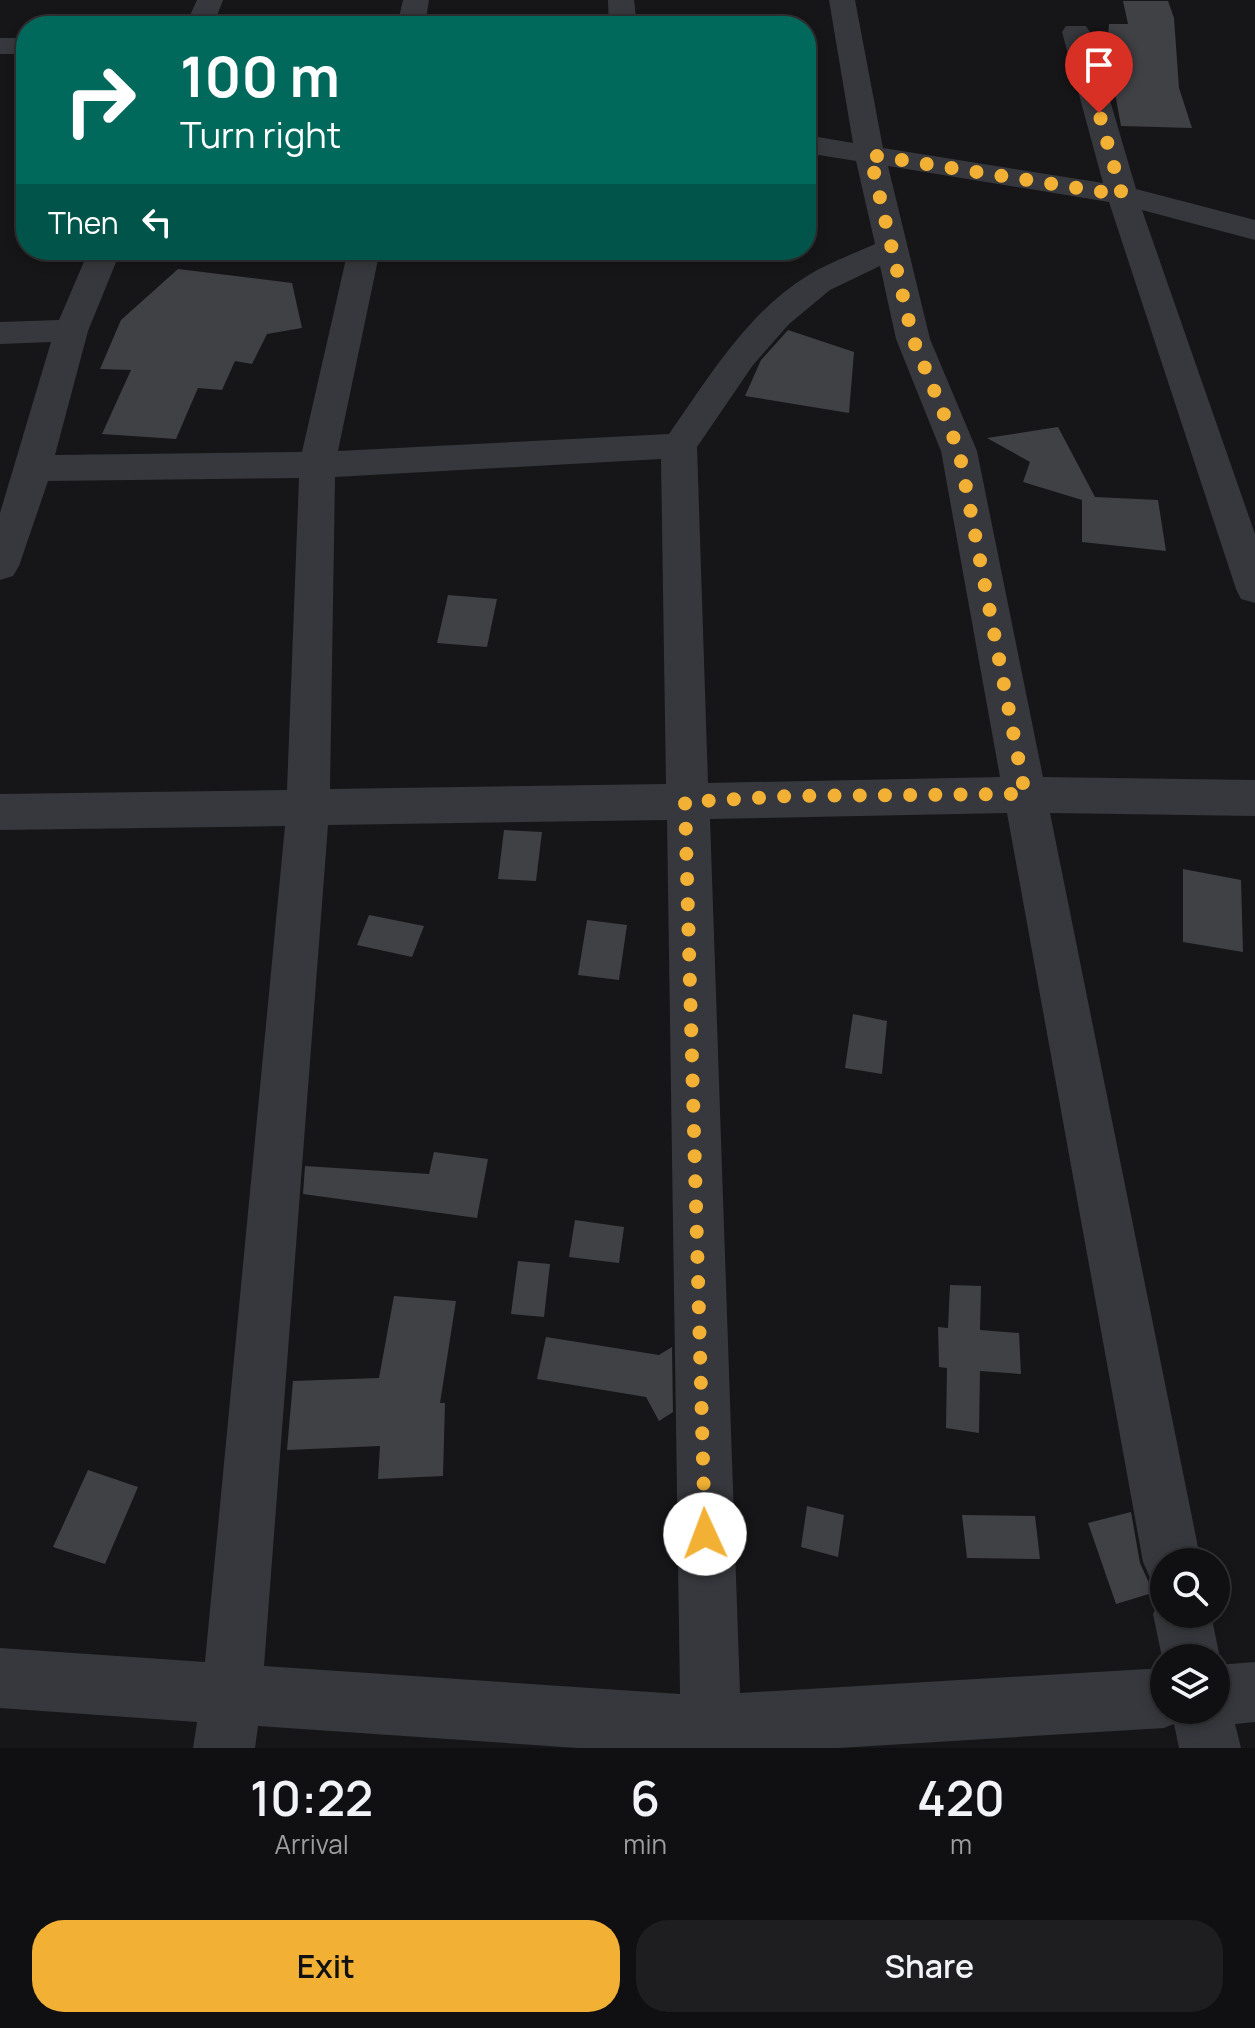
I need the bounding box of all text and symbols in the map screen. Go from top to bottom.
pin [1065,31,1133,113]
text: 100 m [180,37,340,114]
icon: arrive [1077,43,1121,87]
icon: right [48,48,152,152]
text: Turn right [180,110,341,159]
icon: left [135,200,179,244]
text: Then [48,202,119,243]
position arrow [663,1492,747,1576]
map controls [1150,1548,1230,1724]
button: search [1150,1548,1230,1628]
button: layers [1150,1644,1230,1724]
text: 10:22 [250,1765,373,1830]
text: 6 [630,1765,660,1830]
text: 420 [917,1765,1005,1830]
text: Arrival [275,1826,349,1862]
text: min [623,1826,667,1862]
text: m [950,1826,972,1862]
button: Exit [32,1920,620,2012]
button: Share [636,1920,1223,2012]

